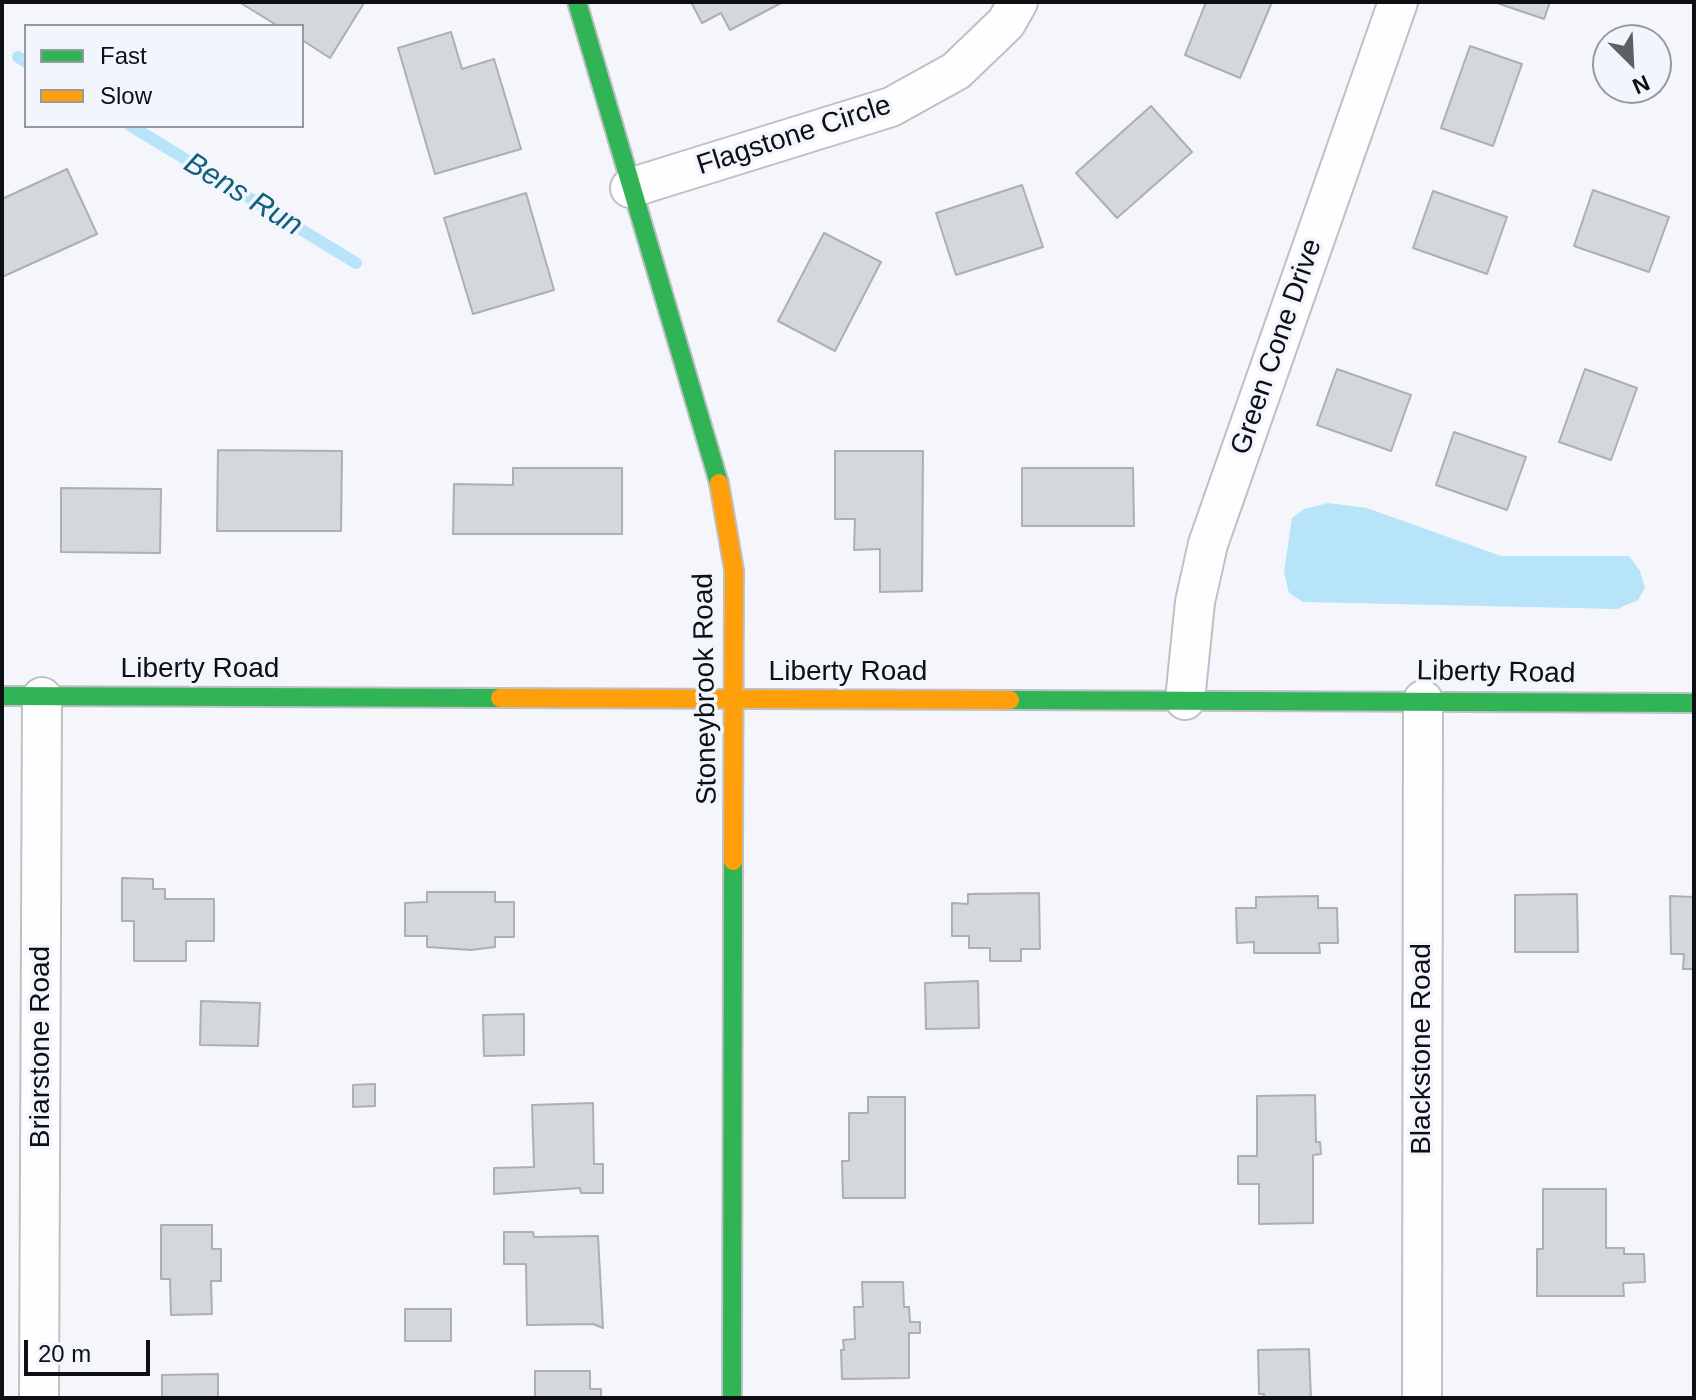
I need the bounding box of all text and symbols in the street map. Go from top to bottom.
legend [24,24,304,128]
north arrow [1592,24,1672,104]
text: Fast [100,42,147,69]
text: N [1629,70,1654,99]
text: Slow [100,82,152,109]
street label: Flagstone Circle [693,89,895,183]
water label: Bens Run [177,146,309,244]
street label: Green Cone Drive [1224,235,1330,459]
street label: Stoneybrook Road [687,573,725,805]
street label: Liberty Road [121,652,279,686]
street label: Liberty Road [769,655,927,689]
street label: Liberty Road [1416,655,1576,691]
street label: Blackstone Road [1405,943,1439,1155]
street label: Briarstone Road [24,946,58,1148]
scale bar [28,1324,154,1374]
text: 20 m [38,1340,91,1367]

